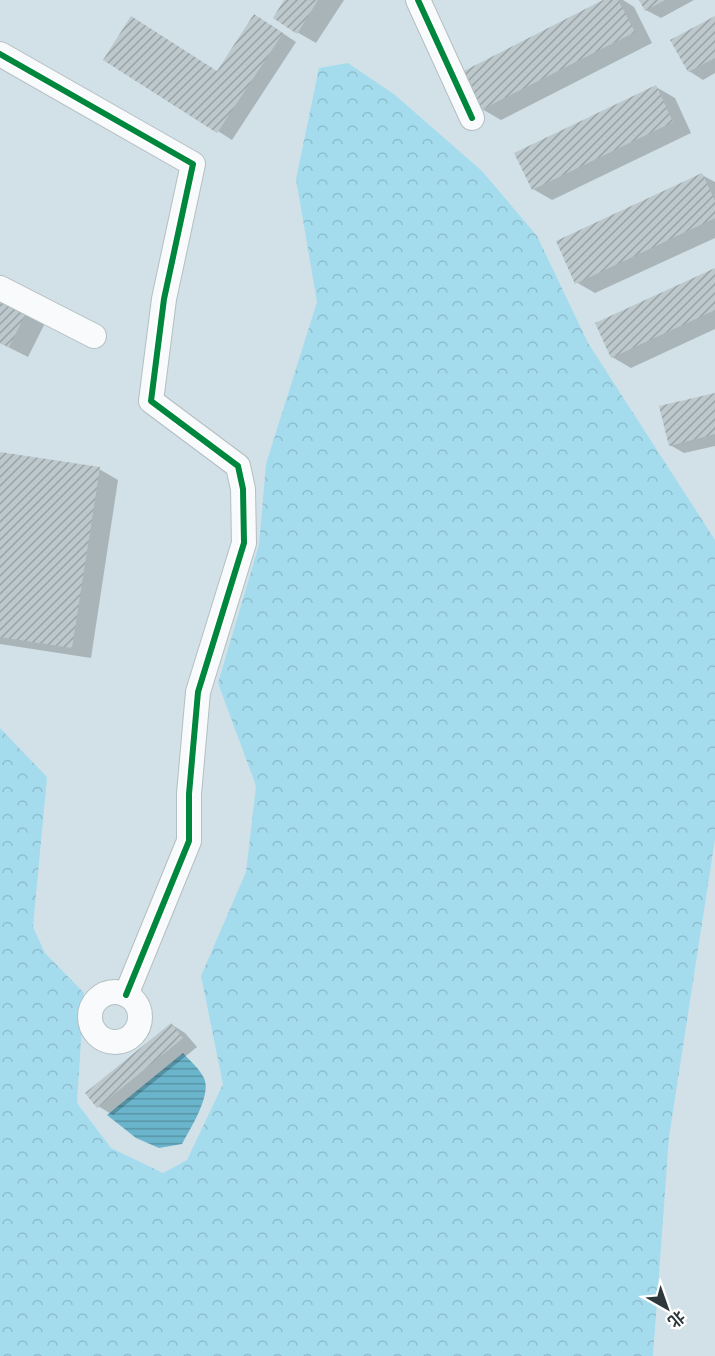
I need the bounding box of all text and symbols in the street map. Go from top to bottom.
north arrow [637,1278,697,1338]
text: 北 [664,1307,689,1332]

